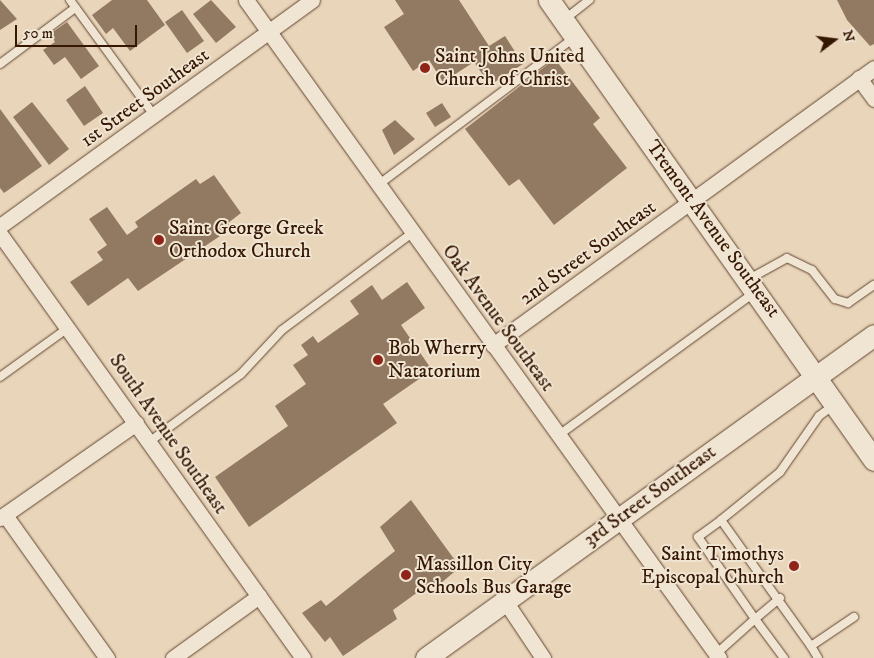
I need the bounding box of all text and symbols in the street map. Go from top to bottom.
scale bar [18,15,140,47]
north arrow [809,15,859,65]
text: 50 m [23,24,53,43]
text: N [838,28,859,44]
street label: 1st Street Southeast [76,43,214,153]
place label: Saint Johns United Church of Christ [435,44,585,91]
marker: Saint Johns United Church of Christ [419,62,431,74]
street label: Tremont Avenue Southeast [641,136,785,322]
street label: 2nd Street Southeast [515,195,661,311]
place label: Saint George Greek Orthodox Church [169,216,324,263]
marker: Saint George Greek Orthodox Church [153,234,165,246]
street label: Oak Avenue Southeast [437,240,559,396]
place label: Bob Wherry Natatorium [388,336,486,383]
street label: South Avenue Southeast [104,349,232,519]
marker: Bob Wherry Natatorium [372,354,384,366]
street label: 3rd Street Southeast [579,440,721,552]
place label: Saint Timothys Episcopal Church [641,542,784,589]
place label: Massillon City Schools Bus Garage [416,552,572,599]
marker: Saint Timothys Episcopal Church [788,560,800,572]
marker: Massillon City Schools Bus Garage [400,569,412,581]

